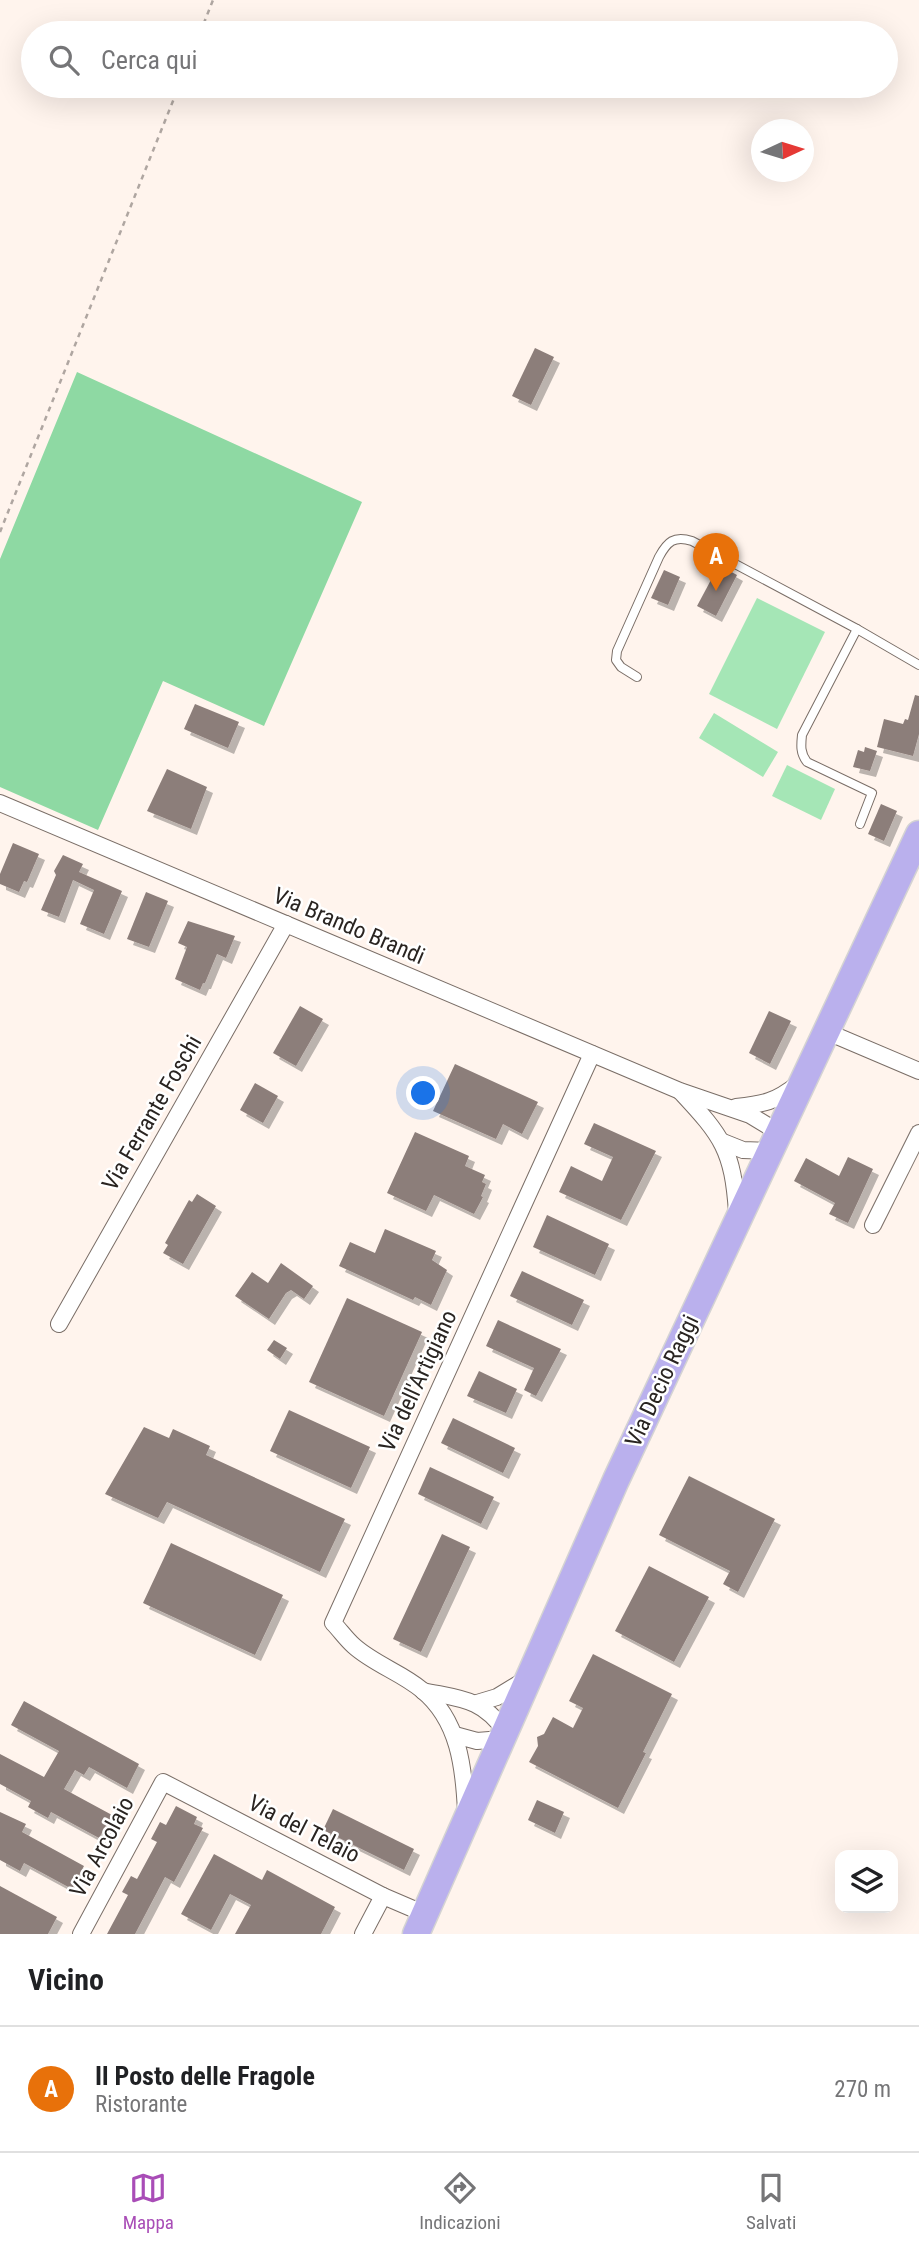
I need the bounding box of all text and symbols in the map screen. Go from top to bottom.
search box [21,21,898,98]
icon: search [45,41,83,79]
text: Cerca qui [101,45,198,75]
north arrow [751,119,814,182]
pin: A [693,533,739,591]
street label: Via Brando Brandi [269,882,429,970]
street label: Via Ferrante Foschi [97,1031,207,1195]
your location [406,1076,440,1110]
street label: Via dell'Artigiano [373,1306,463,1456]
street label: Via Decio Raggi [620,1311,704,1451]
street label: Via del Telaio [244,1789,364,1869]
street label: Via Arcolaio [64,1792,140,1902]
map controls [835,1850,898,1913]
button: layers [835,1850,898,1913]
text: Vicino [28,1962,104,1997]
text: Il Posto delle Fragole [95,2061,315,2091]
text: A [44,2076,58,2103]
text: 270 m [834,2076,891,2103]
text: Ristorante [95,2091,187,2118]
tab: Mappa [123,2169,174,2234]
tab: Indicazioni [419,2169,501,2234]
tab: Salvati [746,2169,796,2234]

